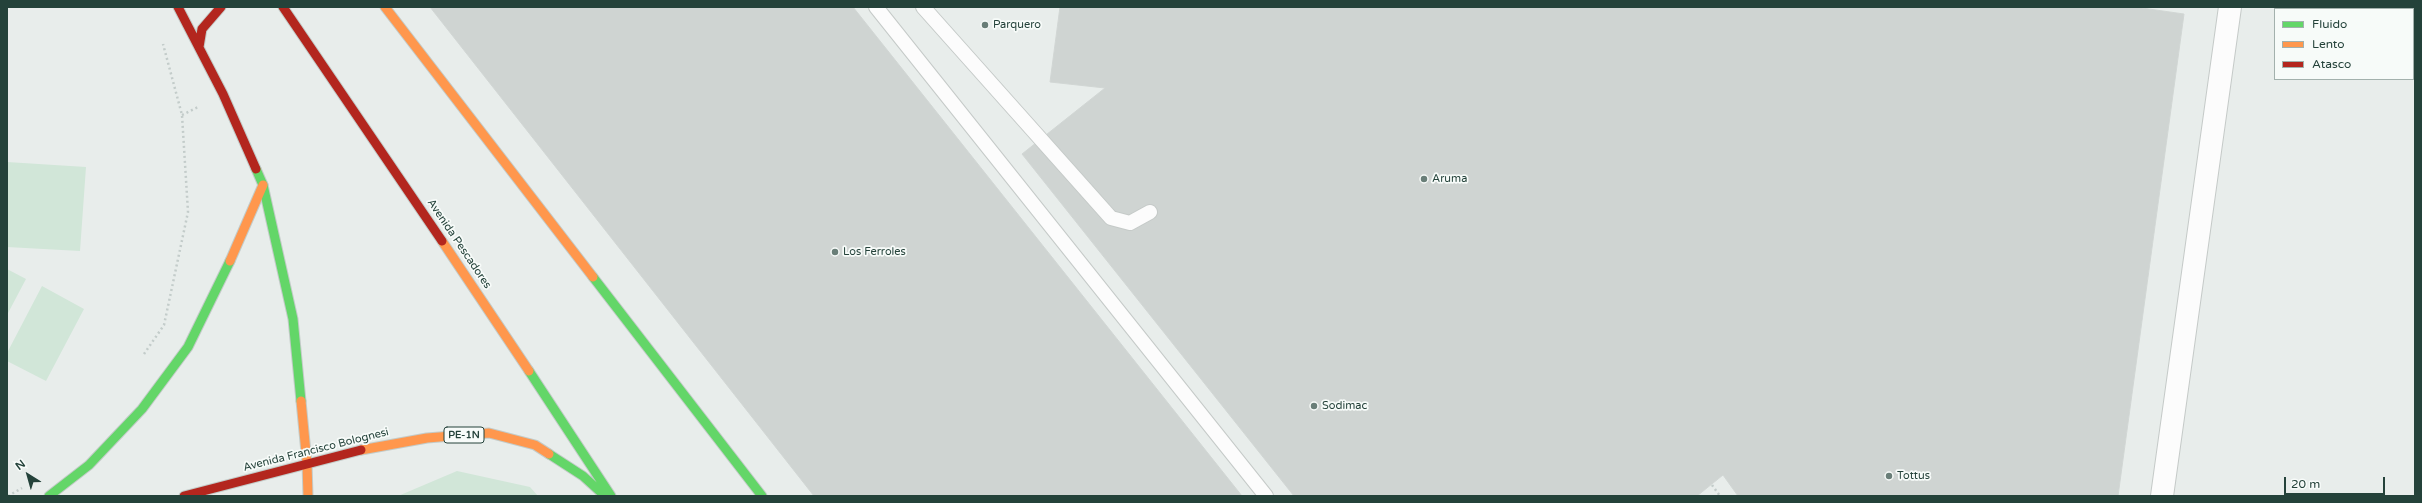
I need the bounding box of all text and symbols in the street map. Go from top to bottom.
legend [2274,8,2414,80]
text: Fluido [2312,17,2347,31]
place label: Parquero [993,18,1041,32]
marker: Parquero [980,20,990,30]
text: Lento [2312,37,2345,51]
text: Atasco [2312,57,2351,71]
place label: Aruma [1432,172,1467,186]
marker: Aruma [1419,174,1429,184]
street label: Avenida Pescadores [424,197,494,291]
place label: Los Ferroles [843,245,906,259]
marker: Los Ferroles [830,247,840,257]
place label: Sodimac [1322,399,1367,413]
marker: Sodimac [1309,401,1319,411]
street label: Avenida Francisco Bolognesi [242,426,390,474]
road number: PE-1N [444,427,484,443]
north arrow [8,455,48,495]
text: N [13,457,28,473]
place label: Tottus [1897,469,1930,483]
scale bar [2286,469,2387,495]
marker: Tottus [1884,471,1894,481]
text: 20 m [2291,477,2320,491]

